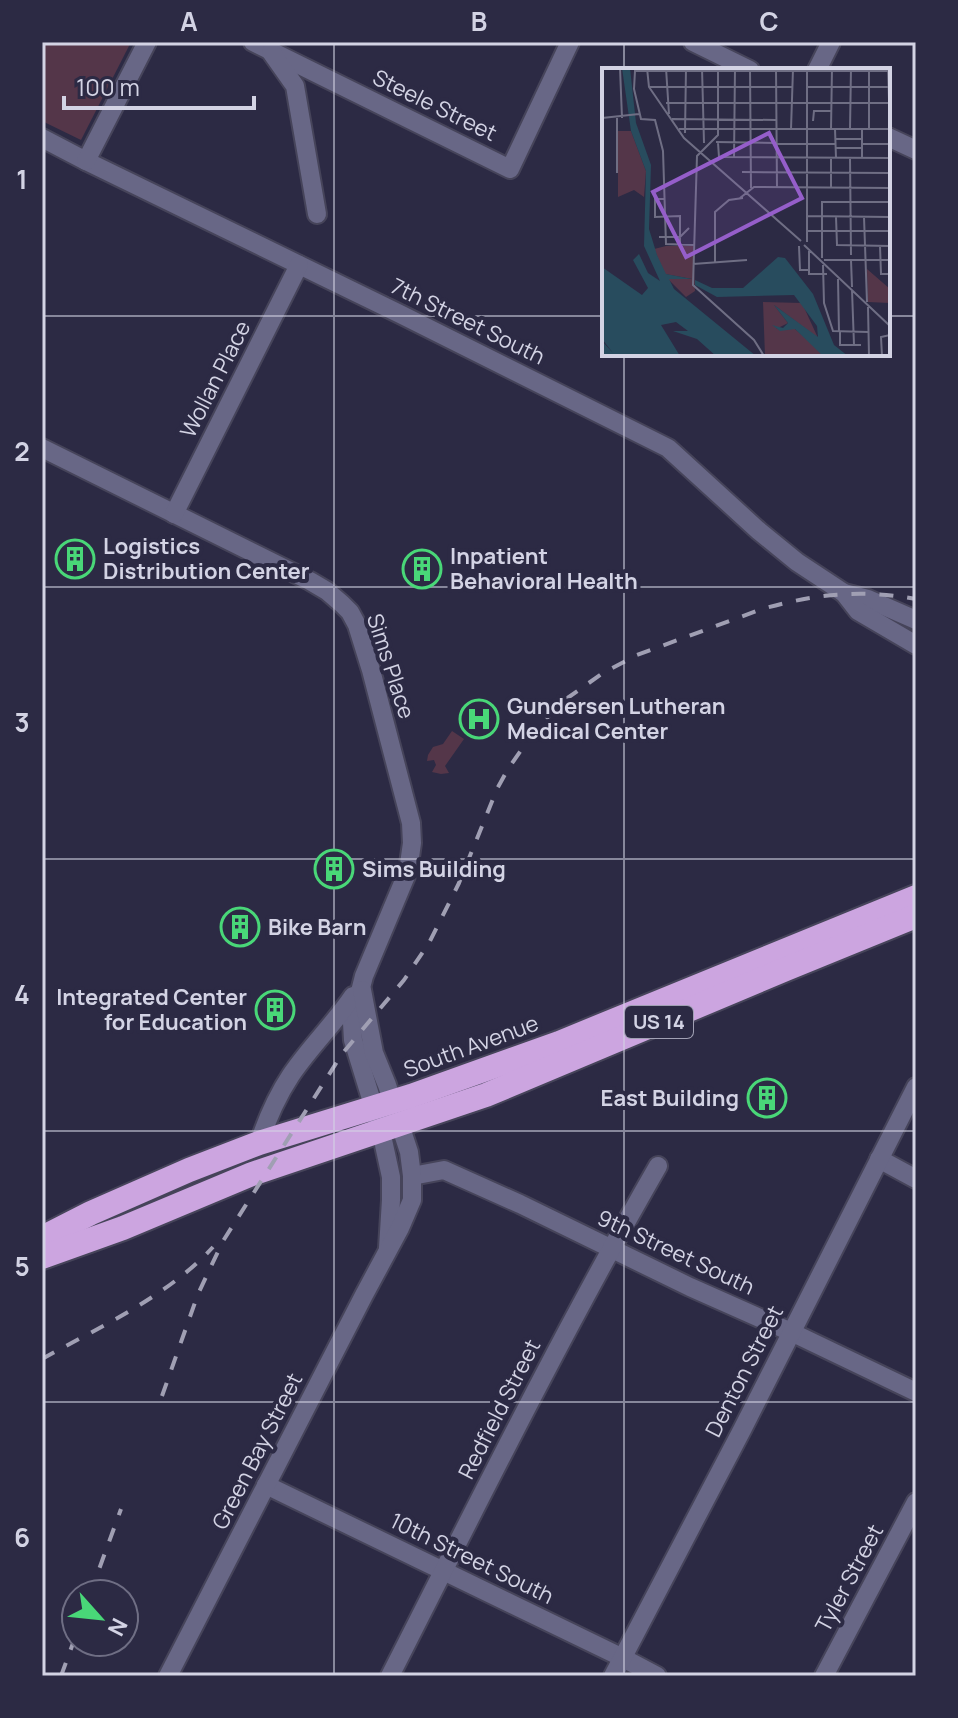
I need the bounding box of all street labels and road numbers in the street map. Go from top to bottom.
street label: Steele Street [368,62,502,148]
street label: 7th Street South [386,271,550,371]
street label: Wollan Place [173,315,257,443]
street label: Sims Place [360,610,422,722]
road number: US 14 [625,1006,693,1038]
street label: South Avenue [400,1008,543,1084]
street label: 9th Street South [592,1202,760,1302]
street label: Denton Street [698,1300,790,1442]
street label: Redfield Street [451,1334,547,1484]
street label: Green Bay Street [205,1368,309,1534]
street label: 10th Street South [385,1505,559,1611]
street label: Tyler Street [808,1519,890,1637]

